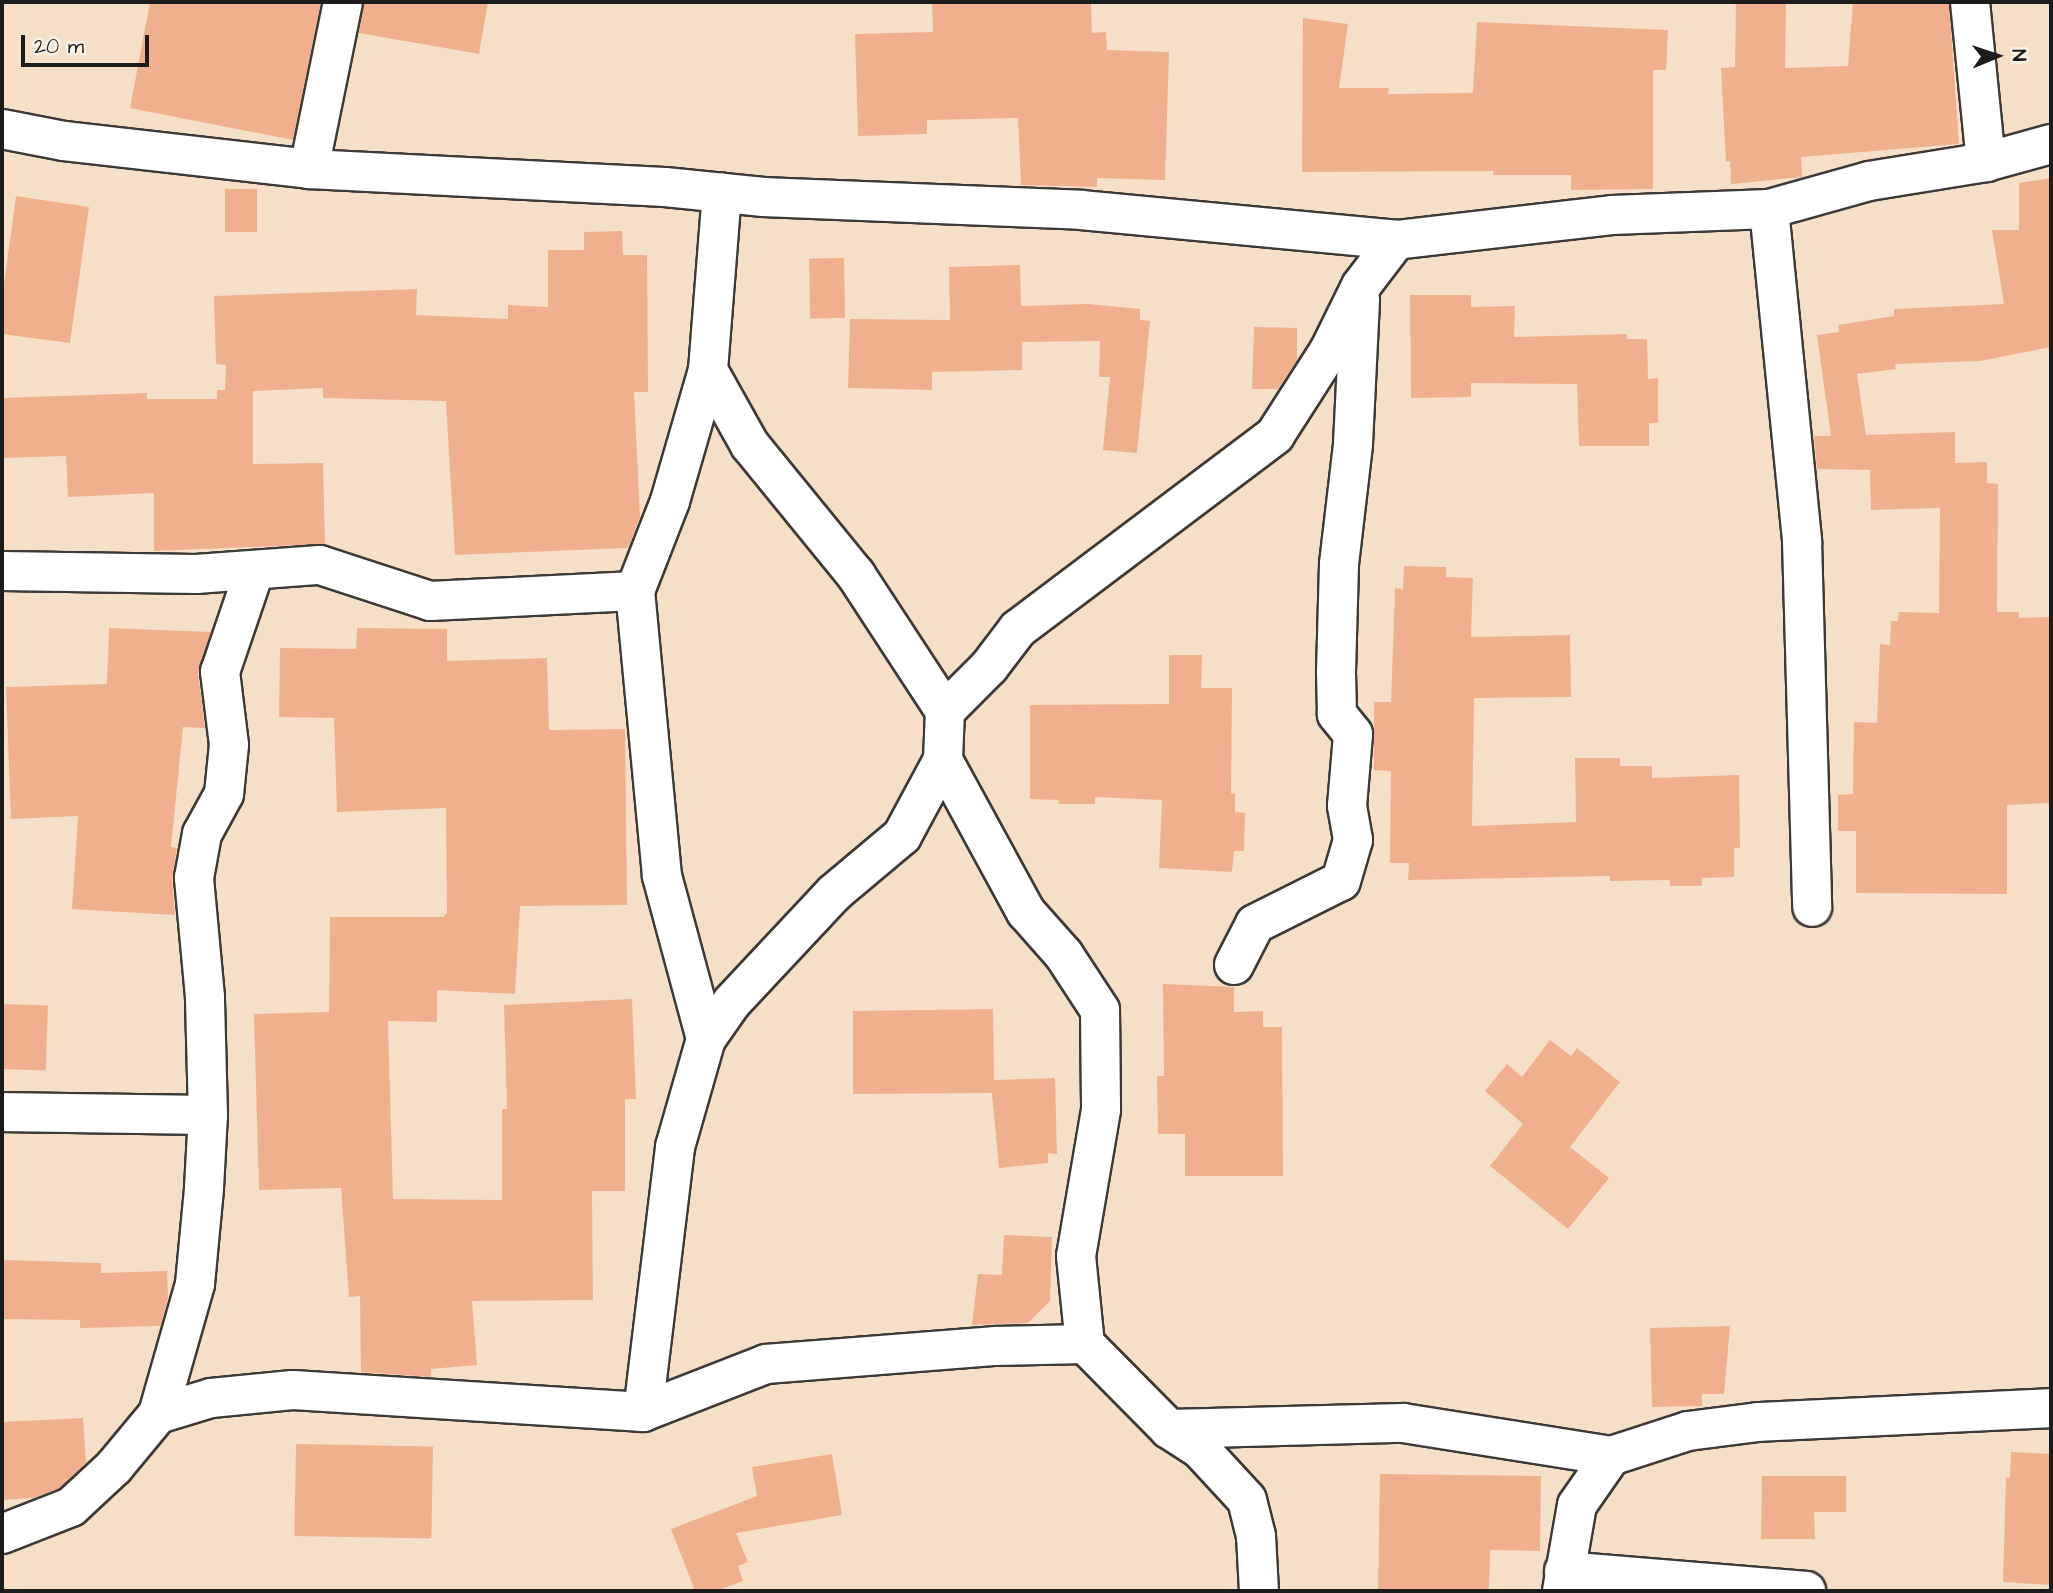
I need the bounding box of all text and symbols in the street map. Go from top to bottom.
scale bar [24,21,152,65]
north arrow [1962,21,2032,91]
text: 20 m [34,32,84,61]
text: N [2005,49,2032,62]

